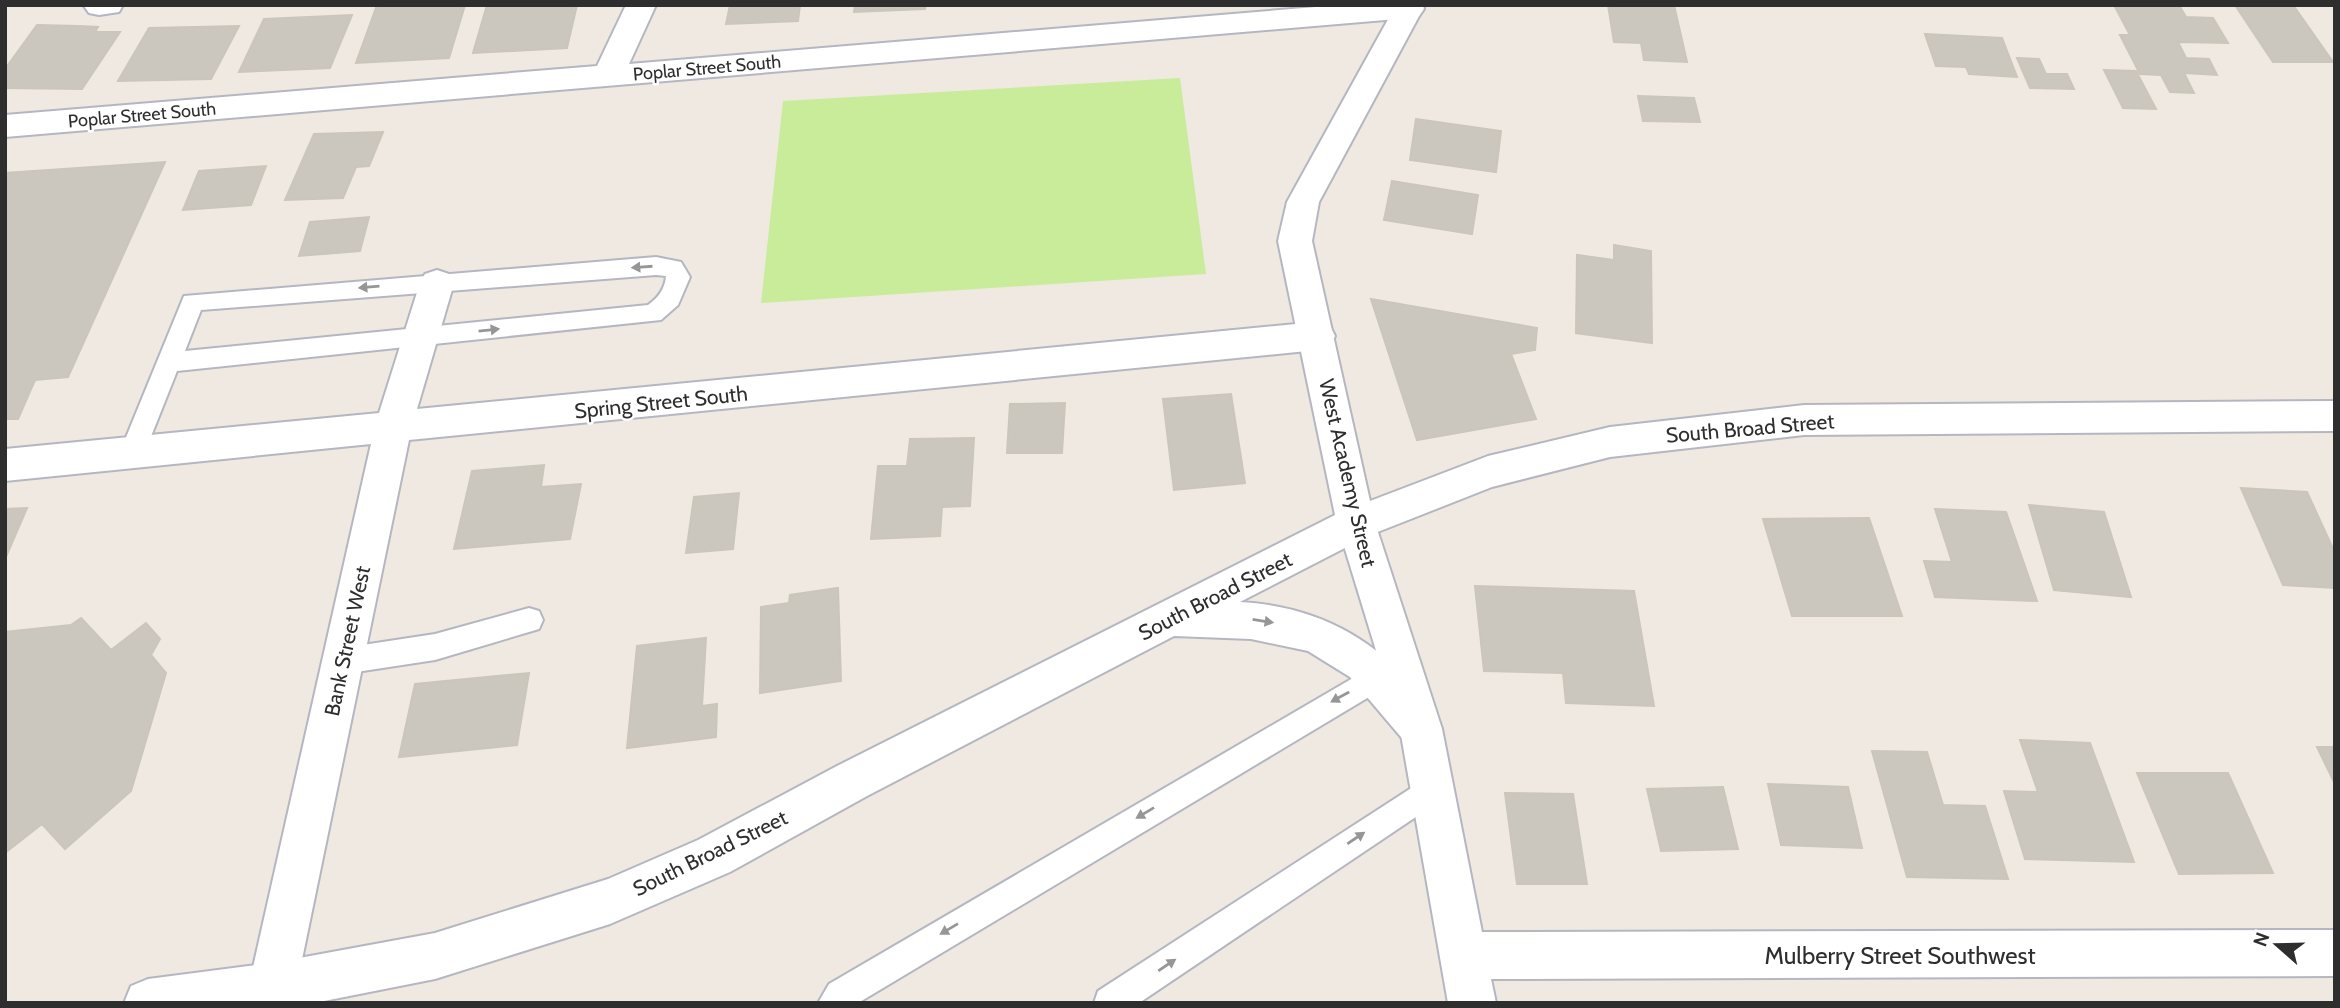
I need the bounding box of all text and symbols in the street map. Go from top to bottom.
street label: Poplar Street South [632,51,782,85]
street label: Poplar Street South [67,98,217,132]
one-way arrow [631,262,653,273]
one-way arrow [358,282,380,293]
one-way arrow [479,324,501,335]
street label: West Academy Street [1314,376,1382,570]
street label: Spring Street South [573,380,749,424]
street label: South Broad Street [1665,408,1835,448]
street label: South Broad Street [1134,547,1296,645]
street label: Bank Street West [319,564,375,718]
one-way arrow [1252,616,1274,627]
one-way arrow [1331,691,1350,703]
street label: South Broad Street [629,805,791,901]
one-way arrow [1135,807,1154,819]
one-way arrow [1346,832,1366,845]
north arrow [2242,910,2312,980]
one-way arrow [940,923,959,936]
text: N [2248,929,2275,950]
street label: Mulberry Street Southwest [1764,941,2036,970]
one-way arrow [1158,958,1176,972]

